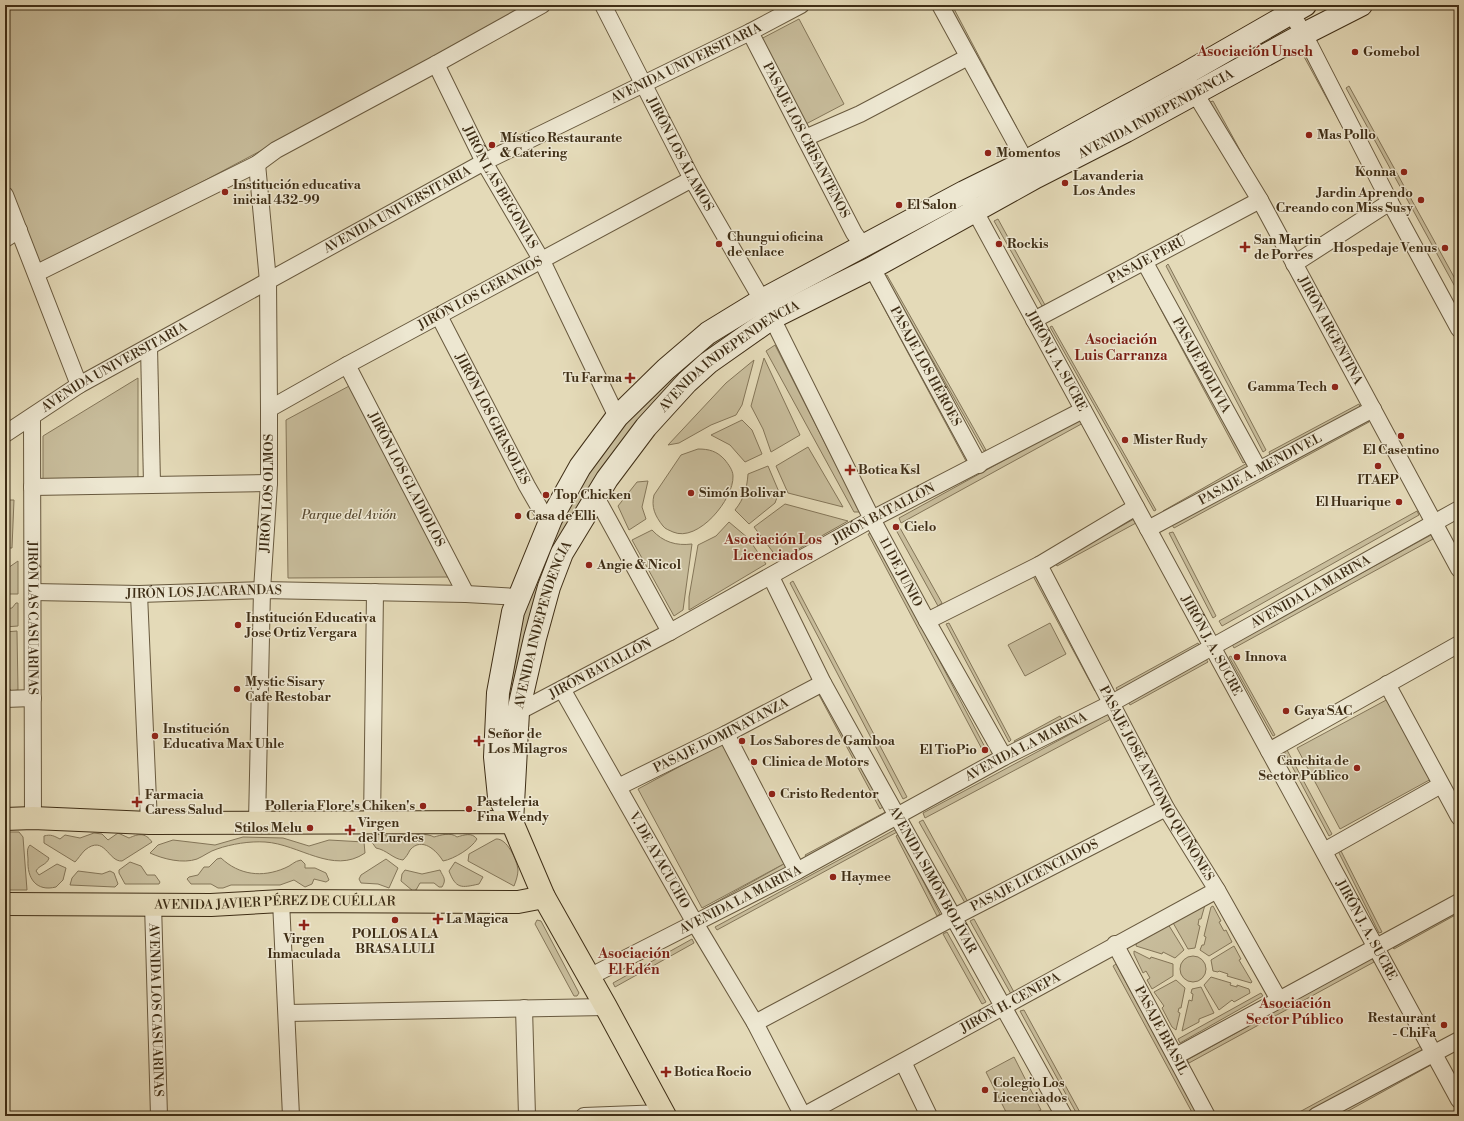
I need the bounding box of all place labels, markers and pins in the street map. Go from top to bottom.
place label: Gomebol [1363,44,1421,60]
marker: Gomebol [1350,47,1360,57]
place label: Mas Pollo [1317,127,1376,143]
place label: Místico Restaurante & Catering [500,130,622,161]
marker: Mas Pollo [1304,130,1314,140]
marker: Místico Restaurante & Catering [487,140,497,150]
place label: Momentos [996,145,1061,161]
marker: Momentos [983,148,993,158]
place label: Konna [1355,164,1397,180]
marker: Konna [1399,167,1409,177]
place label: Lavanderia Los Andes [1073,168,1144,199]
place label: Institución educativa inicial 432-99 [233,177,362,208]
marker: Lavanderia Los Andes [1060,178,1070,188]
place label: Jardin Aprendo Creando con Miss Susy [1276,185,1413,216]
marker: Institución educativa inicial 432-99 [220,187,230,197]
marker: Jardin Aprendo Creando con Miss Susy [1416,195,1426,205]
place label: El Salon [907,197,957,213]
marker: El Salon [894,200,904,210]
place label: Chungui oficina de enlace [727,229,824,260]
place label: San Martin de Porres [1254,232,1321,263]
place label: Rockis [1007,236,1049,252]
marker: Chungui oficina de enlace [714,239,724,249]
marker: Rockis [994,239,1004,249]
place label: Hospedaje Venus [1333,240,1437,256]
marker: San Martin de Porres [1239,241,1251,253]
marker: Hospedaje Venus [1440,243,1450,253]
place label: Tu Farma [563,370,623,386]
marker: Tu Farma [625,373,635,383]
place label: Gamma Tech [1247,379,1327,395]
marker: Gamma Tech [1330,382,1340,392]
marker: El Casentino [1396,431,1406,441]
place label: Mister Rudy [1133,432,1208,448]
marker: Mister Rudy [1120,435,1130,445]
place label: El Casentino [1363,442,1440,458]
marker: ITAEP [1373,461,1383,471]
place label: Botica Ksl [858,462,921,478]
marker: Botica Ksl [845,465,855,475]
place label: ITAEP [1357,472,1400,488]
place label: Simón Bolivar [699,485,786,501]
place label: Top Chicken [554,487,631,503]
marker: Simón Bolivar [686,488,696,498]
marker: Top Chicken [541,490,551,500]
place label: El Huarique [1315,494,1391,510]
marker: El Huarique [1394,497,1404,507]
place label: Casa de Elli [526,508,596,524]
marker: Casa de Elli [513,511,523,521]
place label: Cielo [904,519,937,535]
marker: Cielo [891,522,901,532]
place label: Angie & Nicol [596,557,682,573]
marker: Angie & Nicol [584,560,594,570]
place label: Institución Educativa Jose Ortiz Vergara [244,610,377,641]
marker: Institución Educativa Jose Ortiz Vergara [233,620,243,630]
place label: Innova [1245,649,1288,665]
marker: Innova [1232,652,1242,662]
place label: Mystic Sisary Cafe Restobar [245,674,331,705]
marker: Mystic Sisary Cafe Restobar [232,684,242,694]
place label: Gaya SAC [1294,703,1352,719]
marker: Gaya SAC [1281,706,1291,716]
place label: Institución Educativa Max Uhle [163,721,284,752]
place label: Señor de Los Milagros [488,726,568,757]
marker: Institución Educativa Max Uhle [150,731,160,741]
place label: Los Sabores de Gamboa [750,733,896,749]
marker: Señor de Los Milagros [473,735,485,747]
marker: Los Sabores de Gamboa [737,736,747,746]
place label: El TioPio [919,742,977,758]
marker: El TioPio [980,745,990,755]
place label: Canchita de Sector Público [1259,753,1349,784]
place label: Clinica de Motors [762,754,869,770]
marker: Clinica de Motors [749,757,759,767]
marker: Canchita de Sector Público [1352,763,1362,773]
place label: Cristo Redentor [780,786,879,802]
place label: Farmacia Caress Salud [145,787,223,818]
marker: Cristo Redentor [767,789,777,799]
place label: Pasteleria Fina Wendy [477,794,549,825]
marker: Farmacia Caress Salud [132,797,142,807]
place label: Polleria Flore's Chiken's [265,798,415,814]
marker: Polleria Flore's Chiken's [418,801,428,811]
marker: Pasteleria Fina Wendy [464,804,474,814]
place label: Virgen del Lurdes [357,815,424,846]
place label: Stilos Melu [235,820,302,836]
marker: Stilos Melu [305,823,315,833]
marker: Virgen del Lurdes [345,825,355,835]
place label: Haymee [841,869,891,885]
marker: Haymee [828,872,838,882]
place label: La Magica [446,911,509,927]
marker: La Magica [433,914,443,924]
marker: POLLOS A LA BRASA LULI [390,915,400,925]
marker: Virgen Inmaculada [299,920,309,930]
place label: POLLOS A LA BRASA LULI [352,926,439,957]
place label: Virgen Inmaculada [267,931,342,962]
place label: Restaurant - ChiFa [1368,1010,1437,1041]
marker: Restaurant - ChiFa [1439,1020,1449,1030]
place label: Botica Rocio [674,1064,752,1080]
marker: Botica Rocio [661,1067,671,1077]
place label: Colegio Los Licenciados [993,1075,1068,1106]
marker: Colegio Los Licenciados [980,1085,990,1095]

